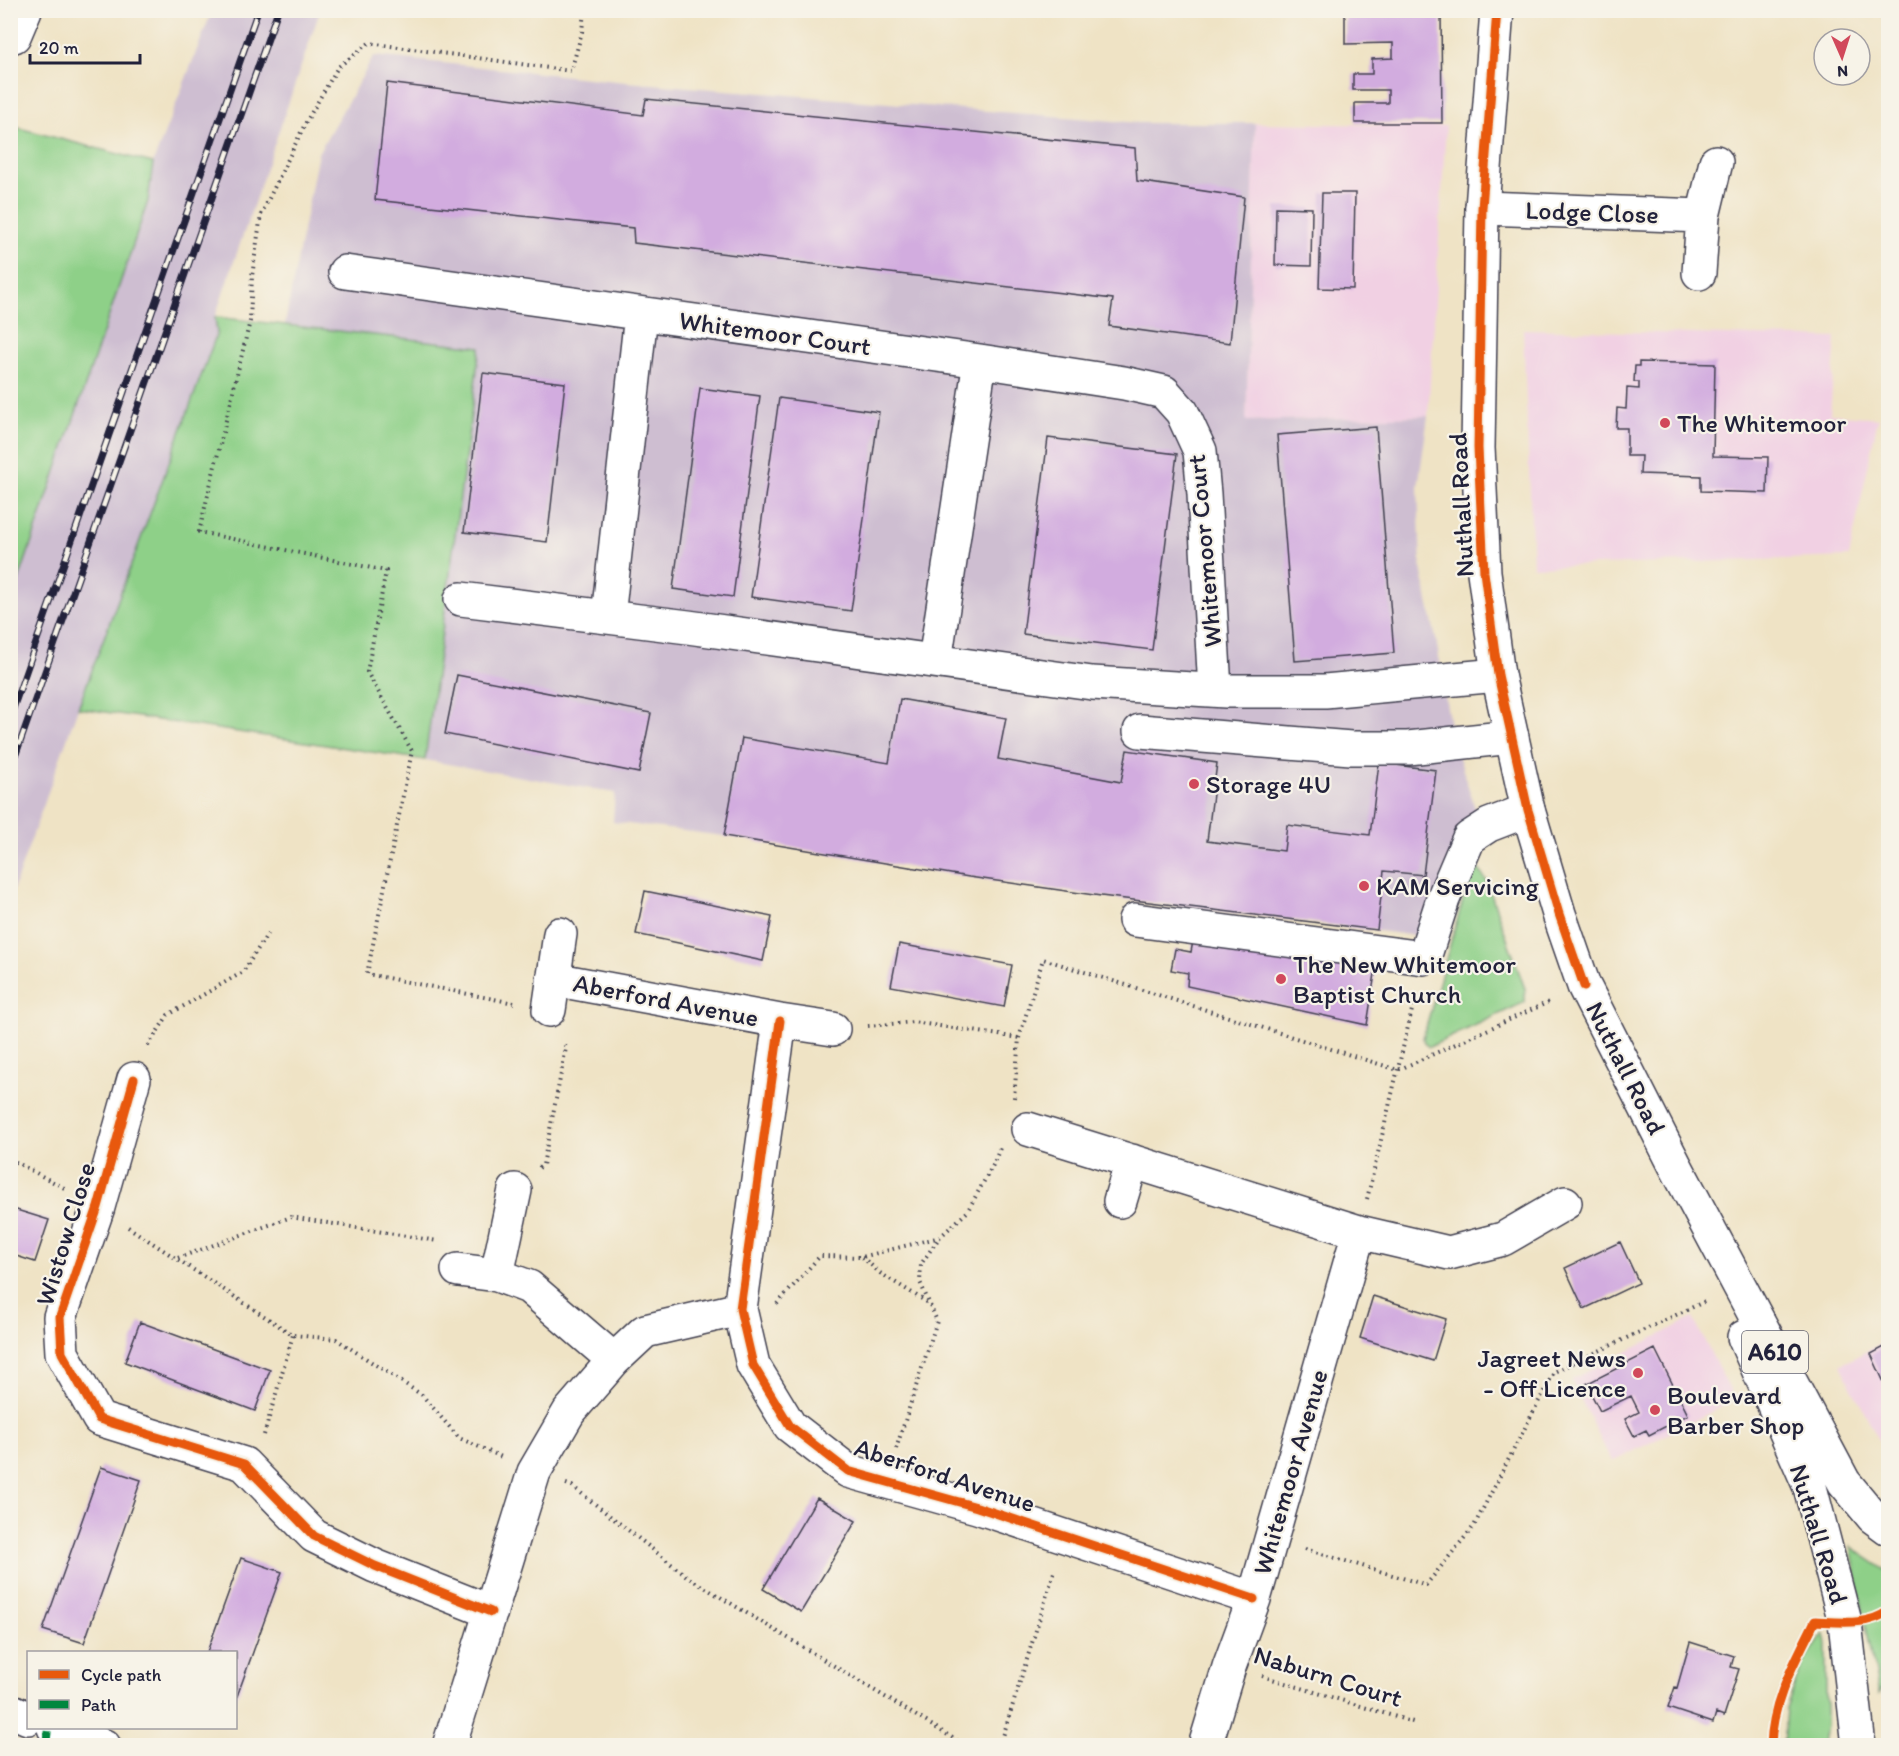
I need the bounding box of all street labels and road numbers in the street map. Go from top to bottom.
street label: Lodge Close [1525,194,1659,230]
street label: Whitemoor Court [677,304,873,362]
street label: Nuthall Road [1441,432,1481,578]
street label: Whitemoor Court [1180,453,1228,649]
street label: Aberford Avenue [571,966,761,1034]
street label: Nuthall Road [1579,996,1673,1140]
street label: Wistow Close [28,1158,102,1310]
road number: A610 [1742,1331,1808,1373]
street label: Whitemoor Avenue [1245,1366,1335,1578]
street label: Aberford Avenue [851,1431,1039,1519]
street label: Nuthall Road [1783,1460,1855,1608]
street label: Naburn Court [1250,1638,1406,1714]

